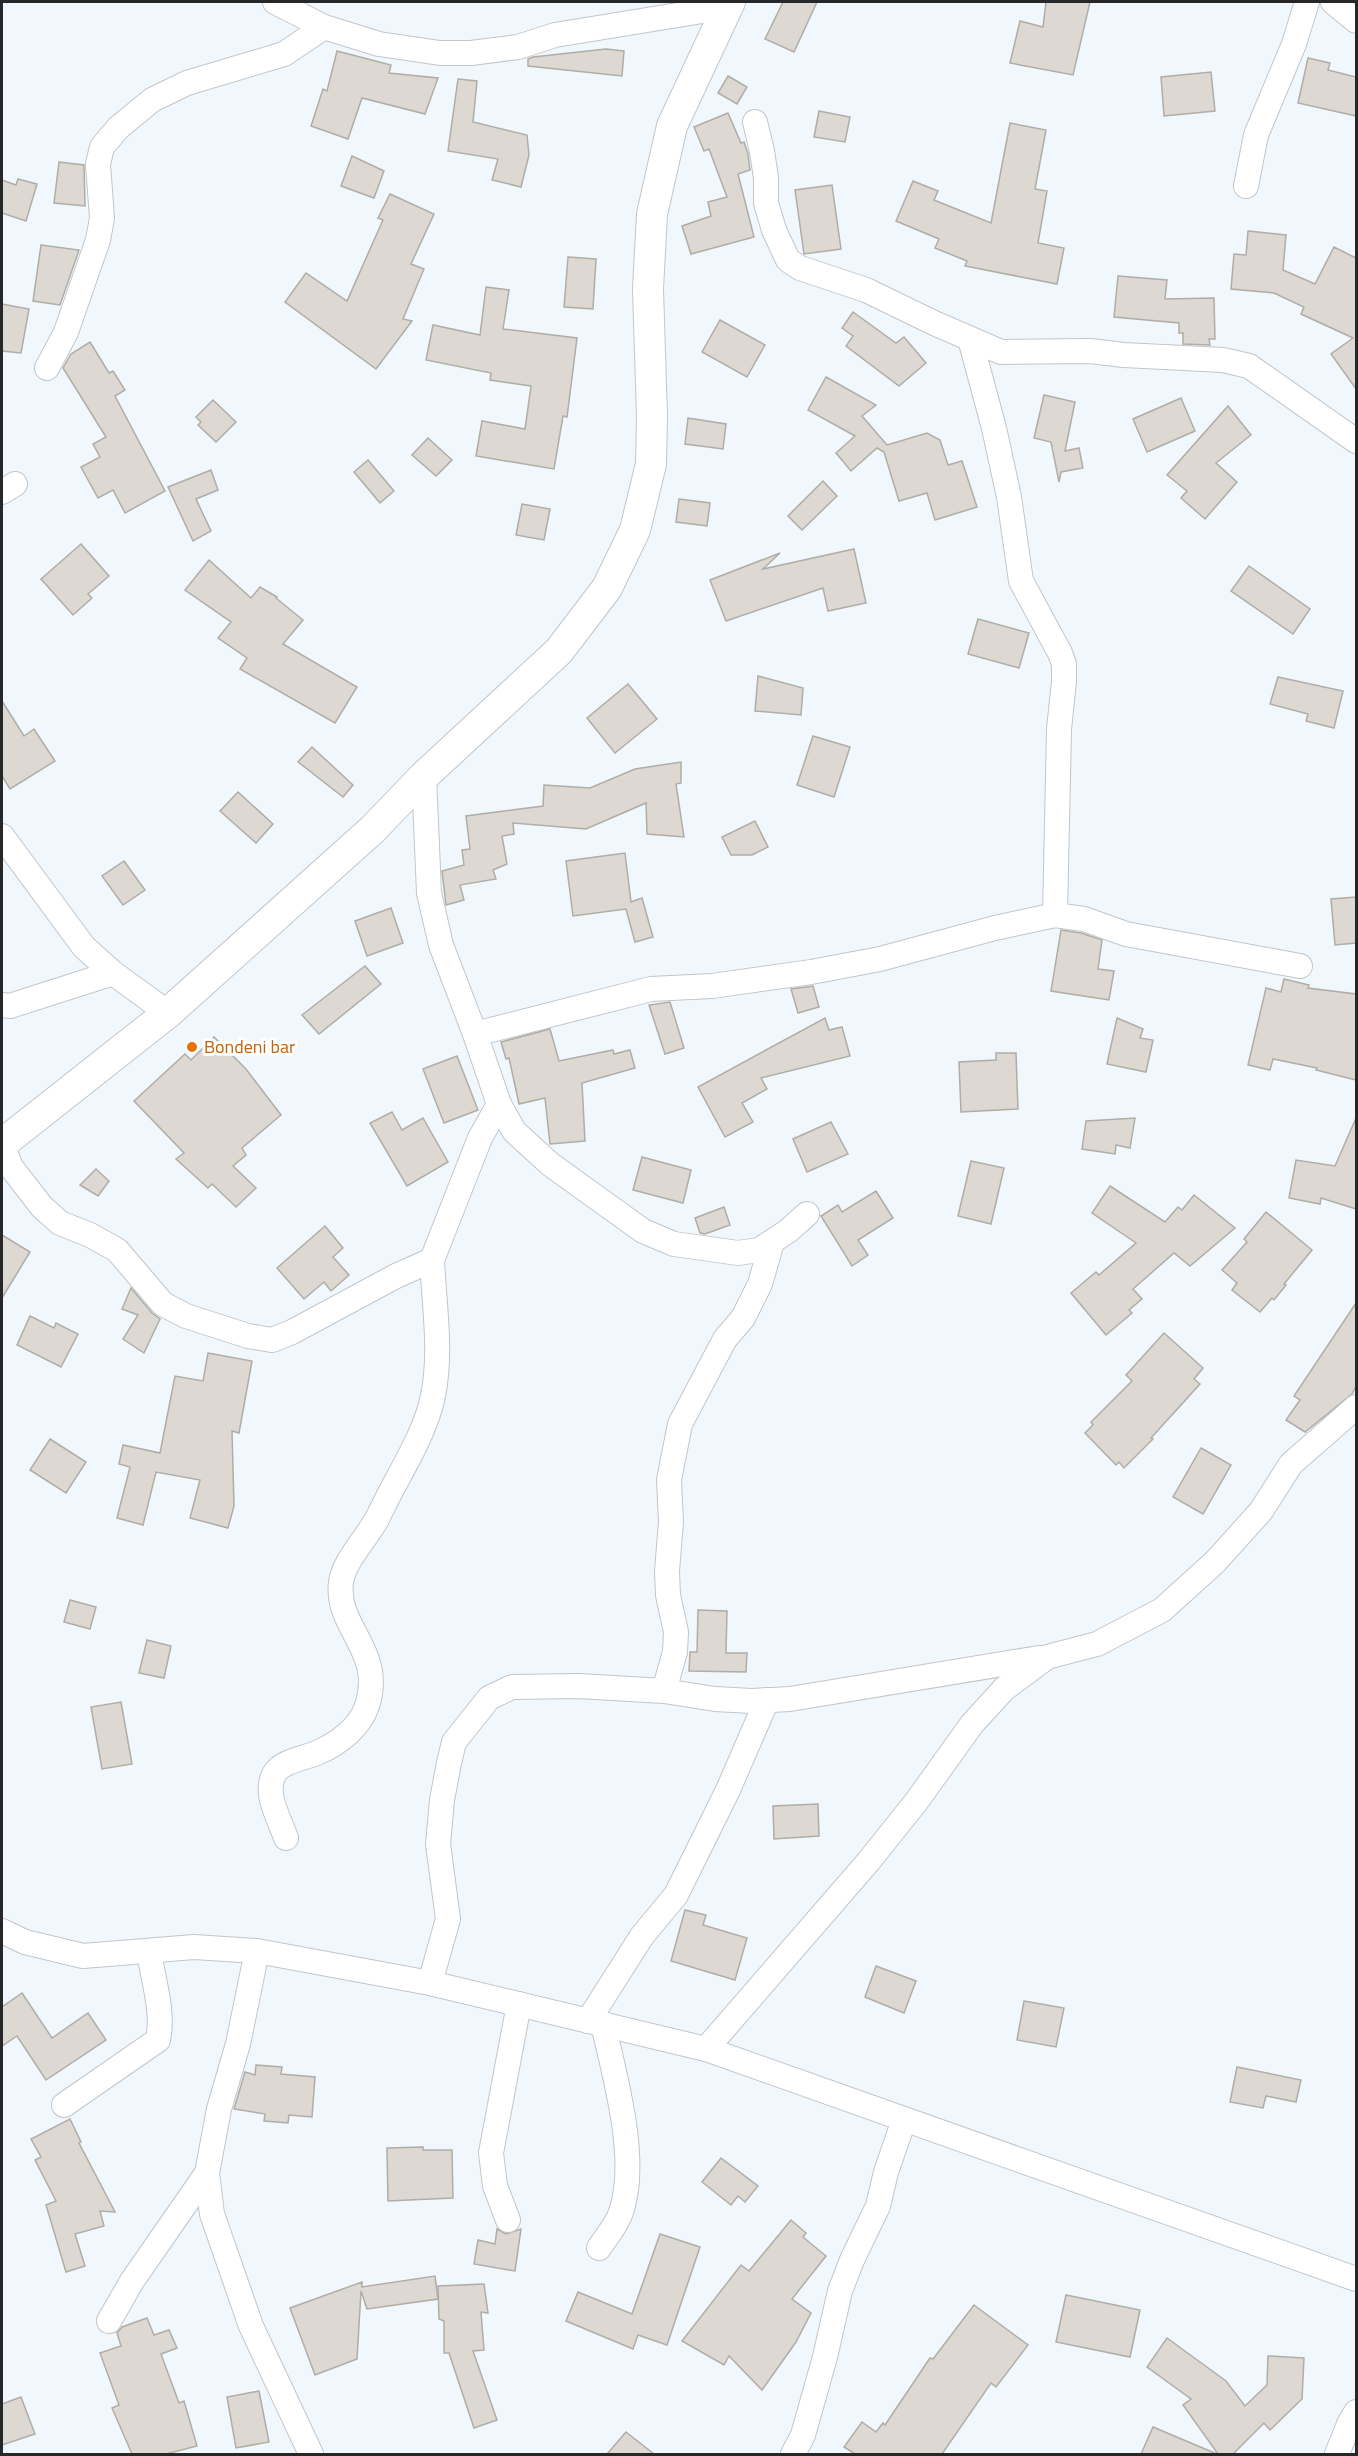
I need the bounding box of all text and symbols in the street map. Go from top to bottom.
place label: Bondeni bar [204,1033,295,1060]
marker: Bondeni bar [185,1040,199,1054]

